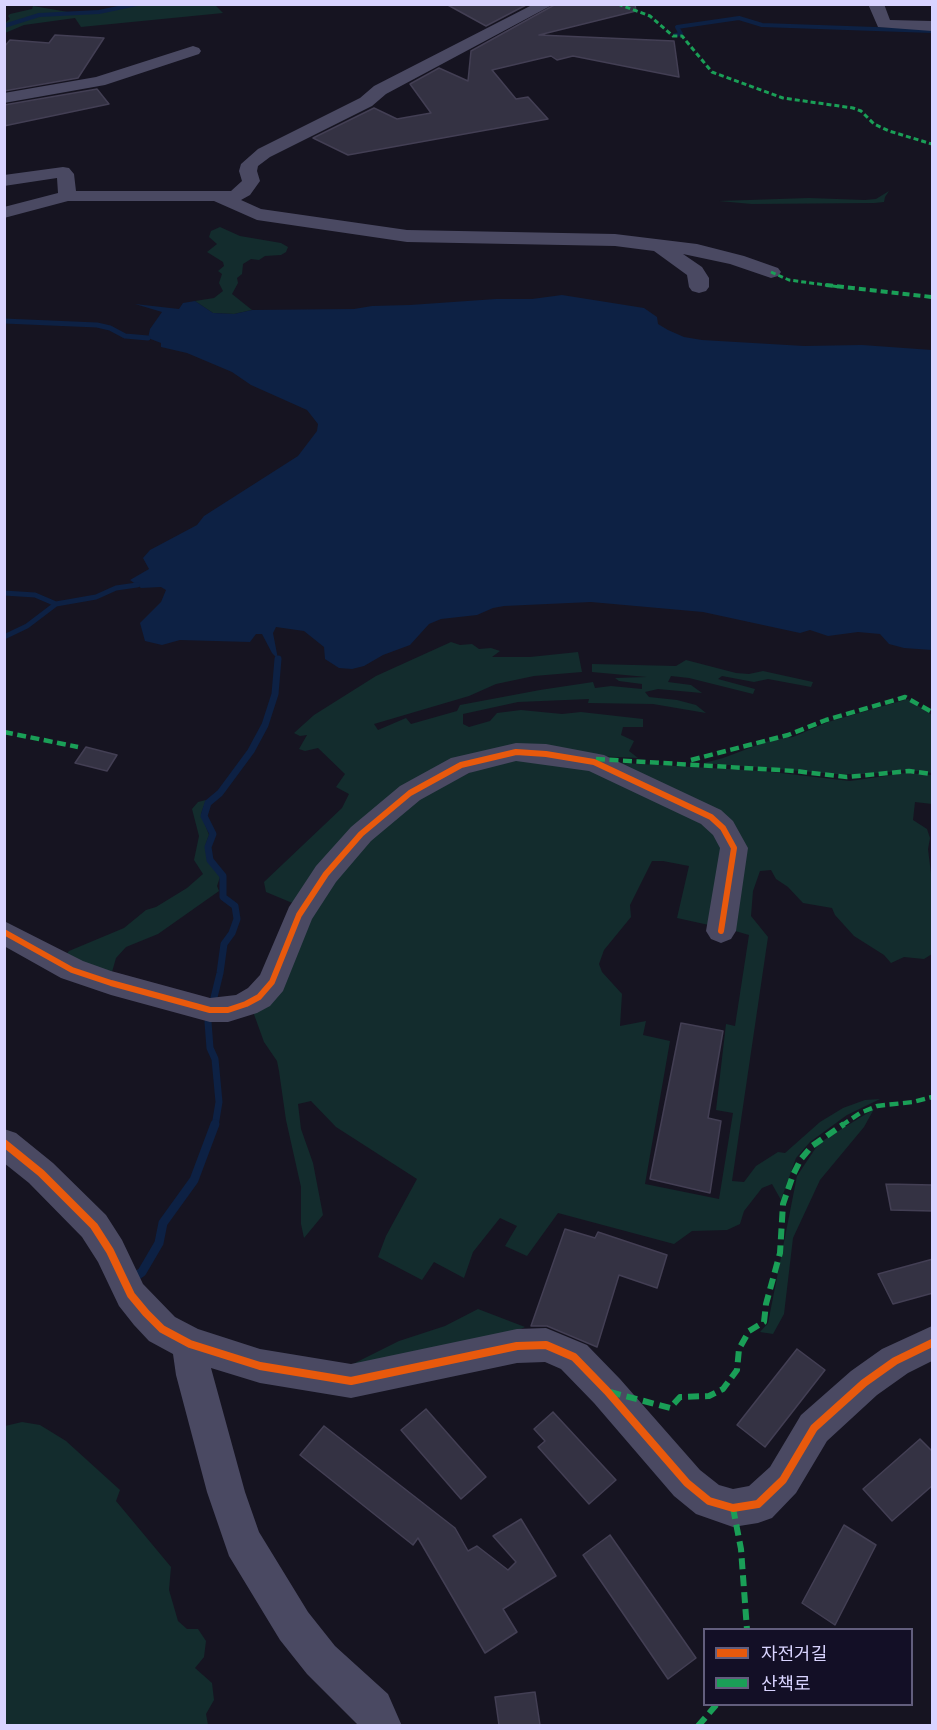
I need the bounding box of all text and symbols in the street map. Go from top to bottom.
legend [703,1628,913,1706]
text: 자전거길 [761,1644,827,1667]
text: 산책로 [761,1674,811,1697]

